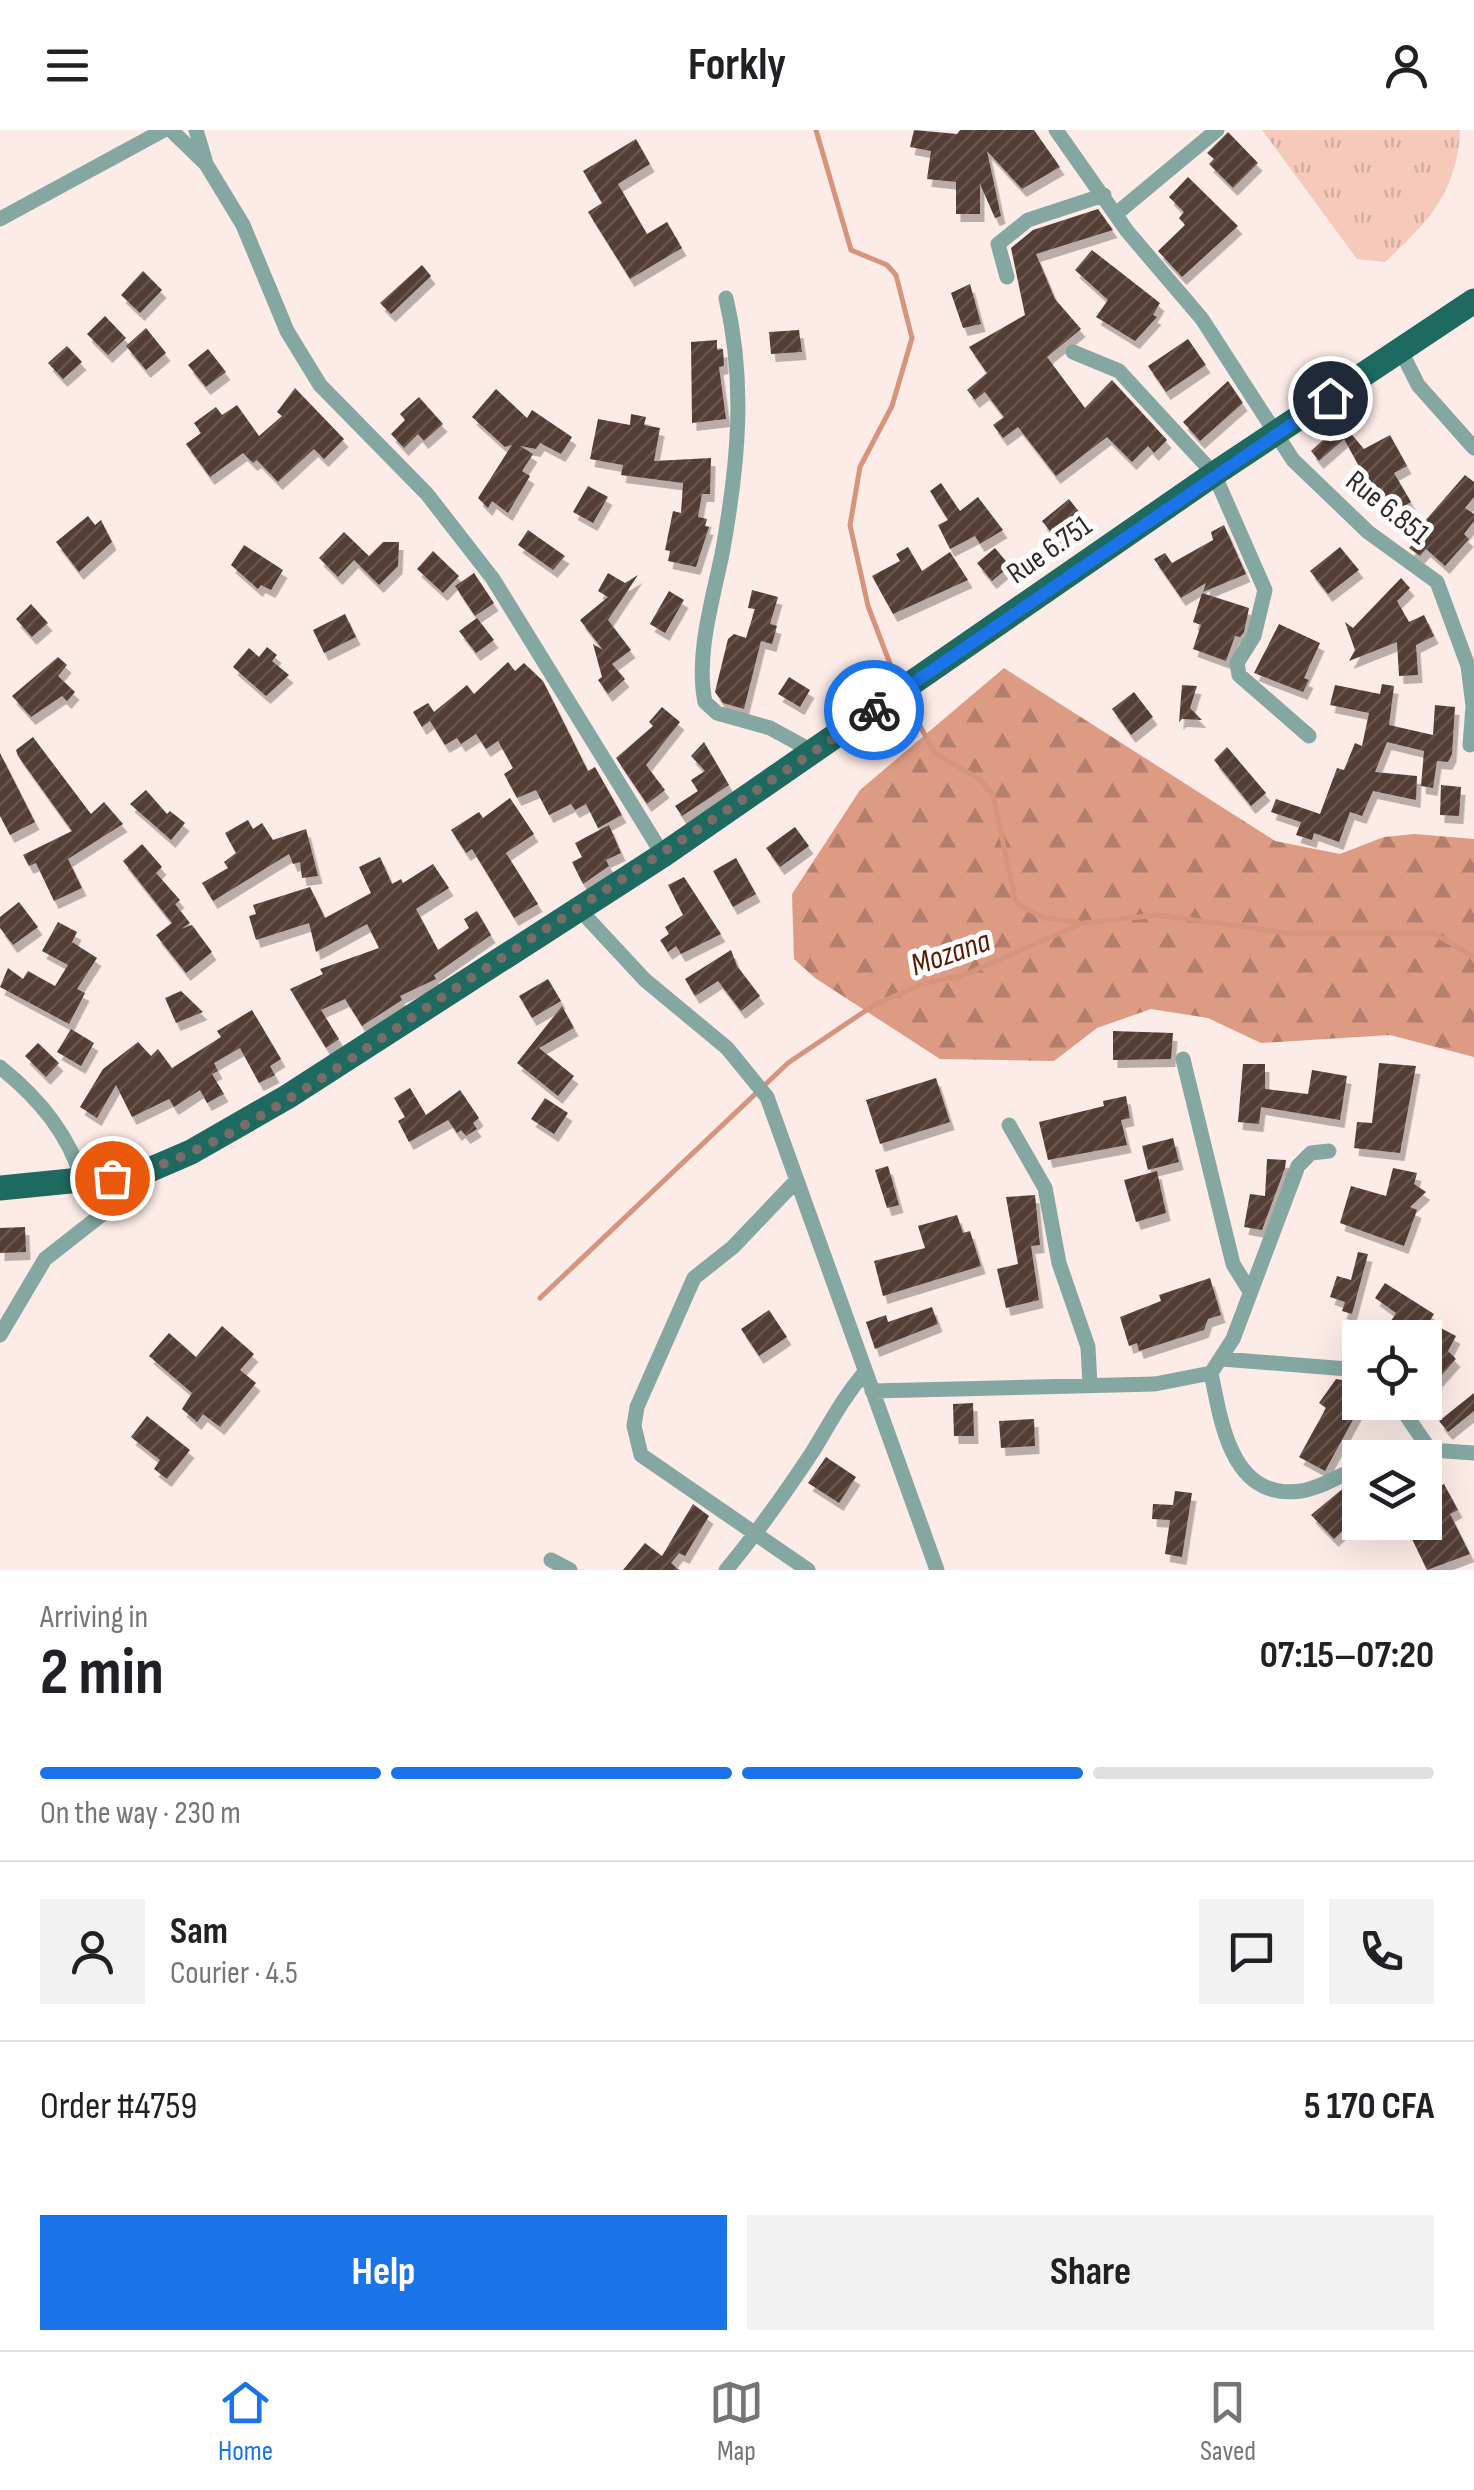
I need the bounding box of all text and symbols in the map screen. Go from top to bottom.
icon: menu [40,38,95,93]
text: Forkly [688,38,786,93]
icon: person [1379,38,1434,93]
pin [1288,356,1373,441]
icon: home [1303,371,1358,426]
street label: Rue 6.851 [1338,463,1437,553]
street label: Rue 6.751 [1000,508,1099,592]
courier [824,660,924,760]
icon: bike [847,683,902,738]
water label: Mozana [906,922,995,985]
pin [70,1136,155,1221]
icon: bag [85,1151,140,1206]
map controls [1342,1320,1442,1540]
button: locate [1342,1320,1442,1420]
button: layers [1342,1440,1442,1540]
text: Arriving in [40,1598,148,1637]
text: 07:15–07:20 [1260,1633,1434,1678]
text: 2 min [40,1635,164,1713]
text: On the way · 230 m [40,1794,241,1833]
button: person [40,1899,145,2004]
button: chat [1199,1899,1304,2004]
button: phone [1329,1899,1434,2004]
text: Sam [170,1909,228,1954]
text: Courier · 4.5 [170,1954,298,1993]
text: Order #4759 [40,2084,197,2129]
text: 5 170 CFA [1304,2084,1434,2129]
button: Help [40,2215,727,2330]
button: Share [747,2215,1434,2330]
tab: Home [218,2375,273,2468]
tab: Map [709,2375,764,2468]
tab: Saved [1200,2375,1256,2468]

